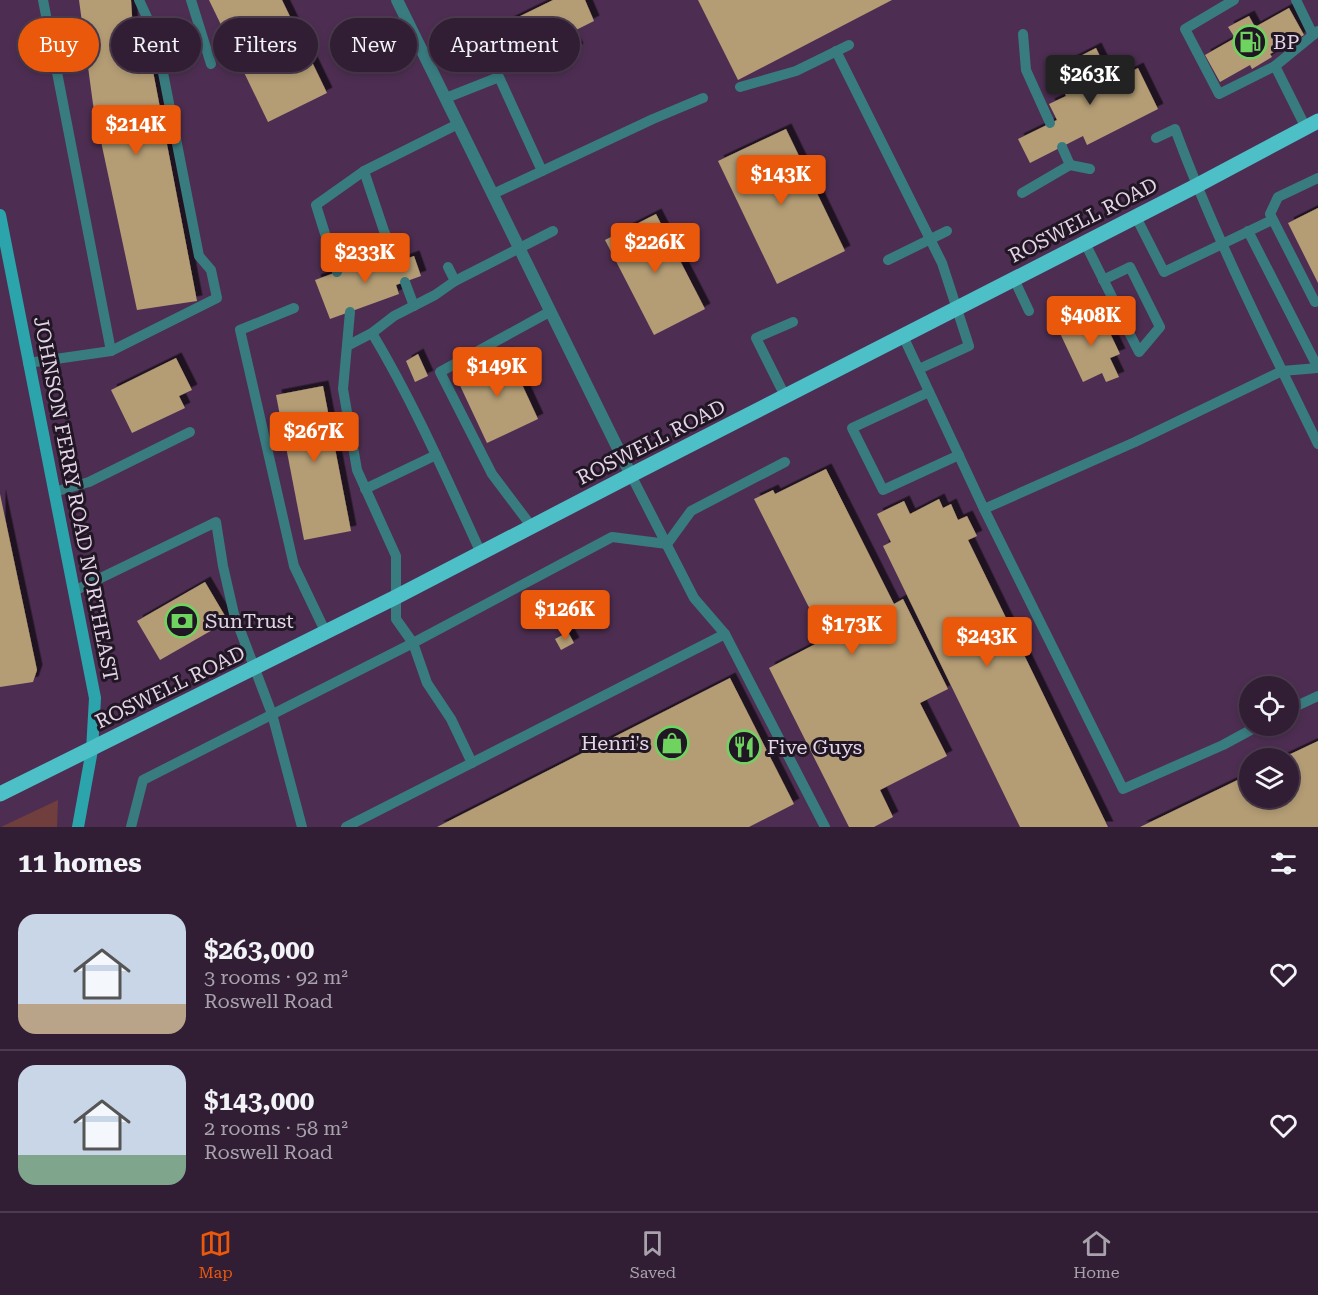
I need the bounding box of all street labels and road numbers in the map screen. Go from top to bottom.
street label: ROSWELL ROAD [1005,172,1161,268]
street label: JOHNSON FERRY ROAD NORTHEAST [29,314,123,684]
street label: ROSWELL ROAD [573,394,729,490]
street label: ROSWELL ROAD [91,640,249,734]

